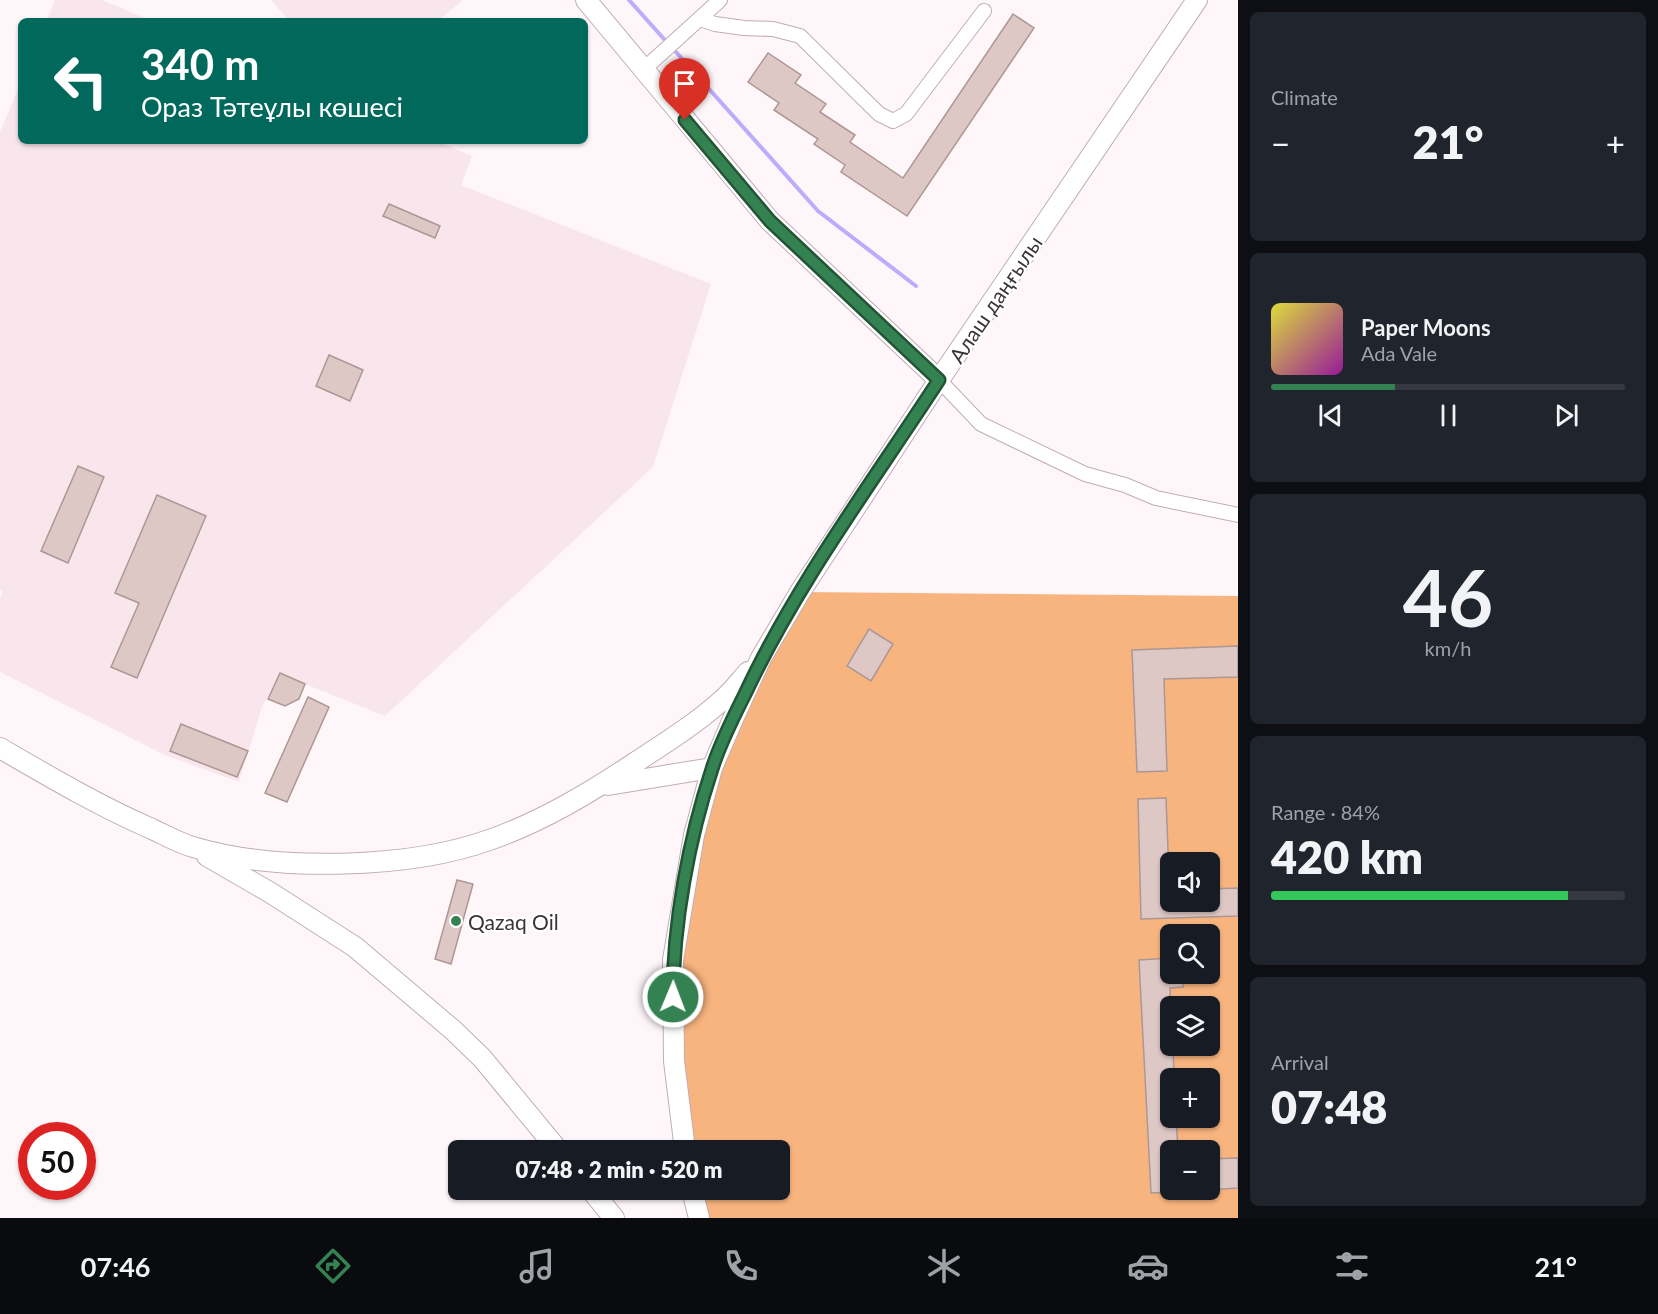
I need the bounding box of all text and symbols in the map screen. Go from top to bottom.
text: 340 m [141,39,259,89]
icon: left [42,42,120,120]
pin [659,58,710,120]
icon: arrive [668,67,701,100]
text: Climate [1271,85,1338,109]
text: Ораз Тәтеұлы көшесі [141,90,403,123]
text: 21° [1413,115,1483,169]
text: − [1271,123,1290,163]
text: + [1606,123,1625,163]
street label: Алаш даңғылы [943,231,1047,367]
text: Paper Moons [1361,314,1491,341]
text: Ada Vale [1361,341,1437,365]
icon: previous [1314,399,1347,432]
icon: pause [1432,399,1465,432]
icon: next [1550,399,1583,432]
text: 46 [1403,550,1493,644]
text: km/h [1425,636,1471,660]
text: Range · 84% [1271,800,1380,824]
text: 420 km [1271,830,1423,884]
map controls [1160,852,1220,1200]
button: sound [1160,852,1220,912]
place label: Qazaq Oil [468,909,559,934]
marker: Qazaq Oil [449,914,463,928]
button: search [1160,924,1220,984]
position arrow [641,965,705,1029]
button: layers [1160,996,1220,1056]
text: Arrival [1271,1050,1329,1074]
button: + [1160,1068,1220,1128]
text: 07:48 [1271,1080,1387,1134]
speed limit sign: 50 [18,1122,96,1200]
button: − [1160,1140,1220,1200]
text: 07:48 · 2 min · 520 m [516,1156,722,1183]
icon: directions [312,1245,354,1287]
icon: music [516,1245,558,1287]
icon: phone [720,1245,762,1287]
icon: climate [923,1245,965,1287]
icon: car [1127,1245,1169,1287]
icon: filters [1331,1245,1373,1287]
text: 07:46 [81,1250,150,1283]
text: 21° [1534,1250,1577,1283]

